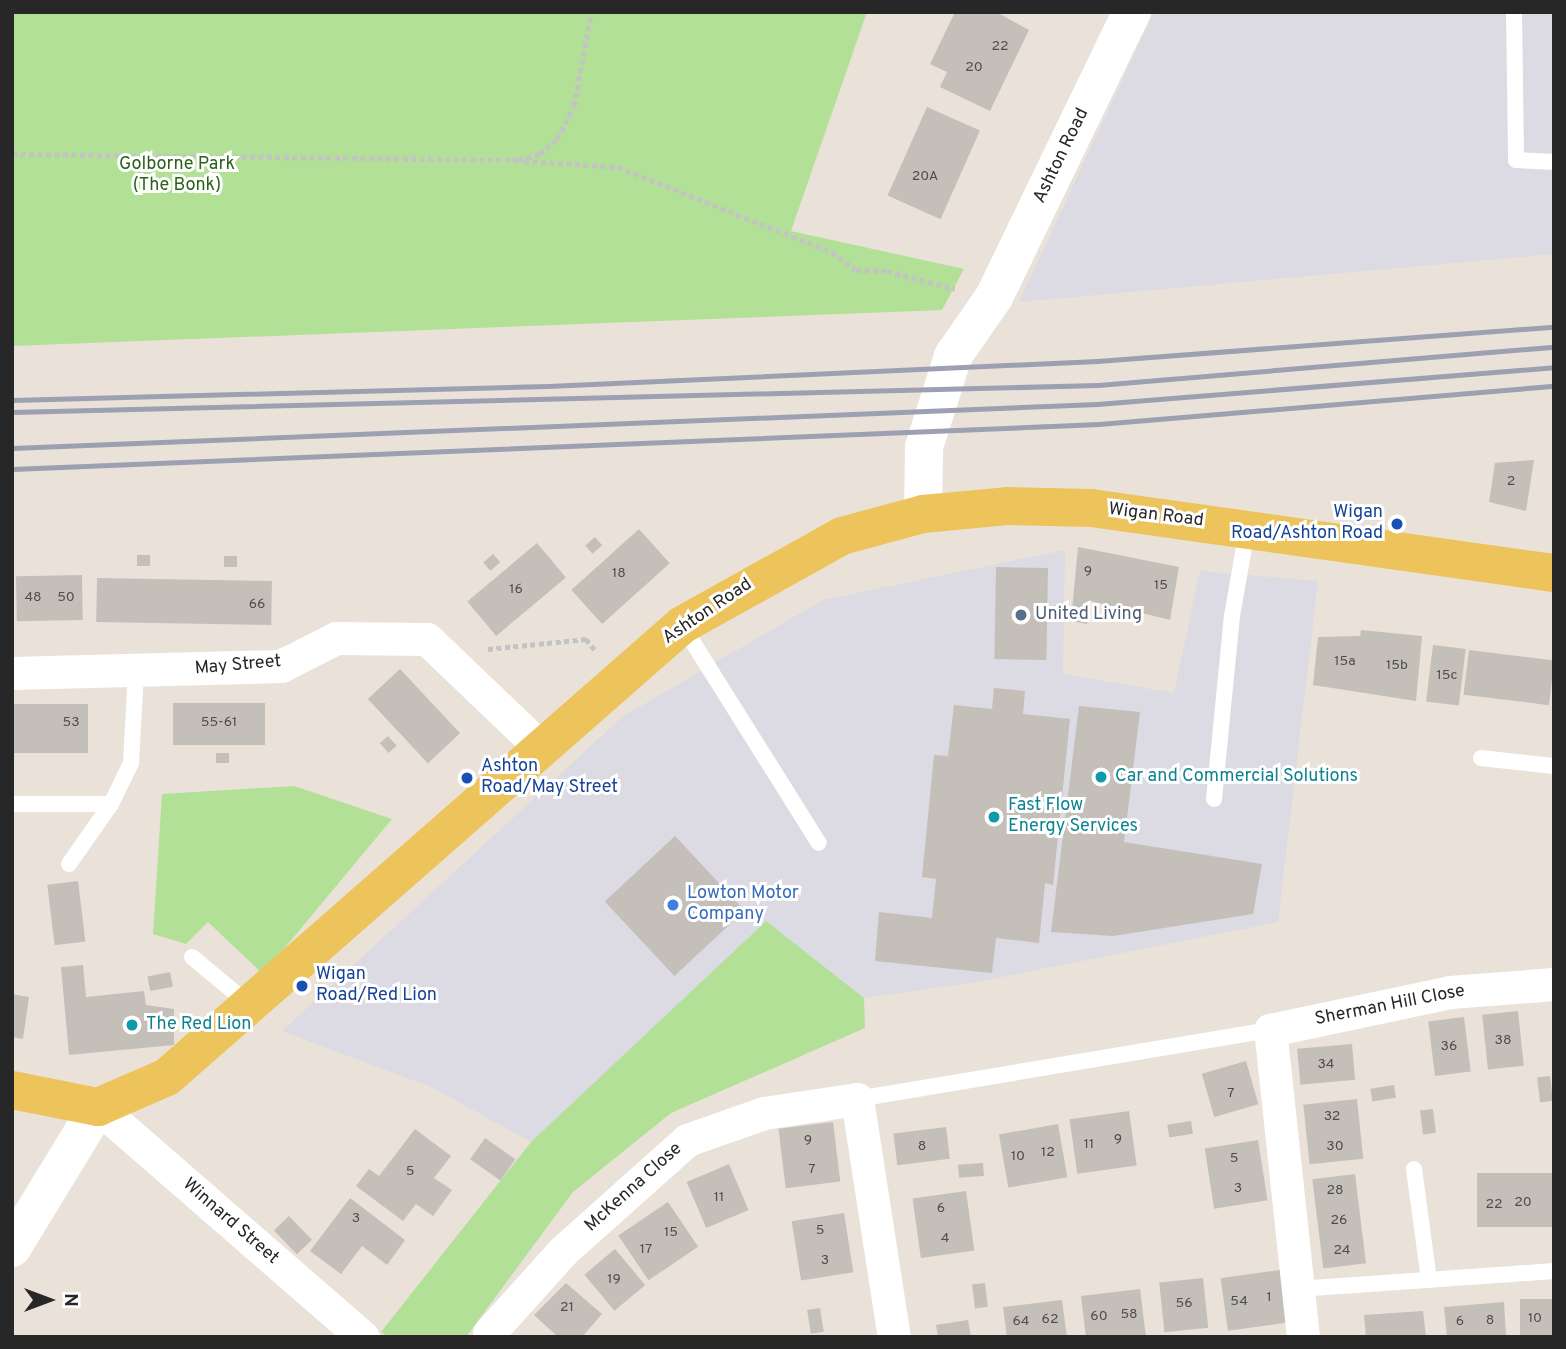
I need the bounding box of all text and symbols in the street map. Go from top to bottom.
house number: 22 [991,39,1009,55]
house number: 20 [965,60,983,76]
street label: Ashton Road [1030,105,1094,207]
park label: Golborne Park (The Bonk) [119,155,235,198]
house number: 20A [912,169,938,185]
house number: 2 [1507,474,1515,490]
street label: Wigan Road [1107,499,1205,533]
place label: Wigan Road/Ashton Road [1231,503,1383,546]
marker: Wigan Road/Ashton Road [1389,516,1405,532]
house number: 9 [1084,564,1092,580]
house number: 18 [612,566,626,582]
street label: Ashton Road [659,574,757,650]
house number: 15 [1154,578,1168,594]
house number: 16 [509,582,523,598]
house number: 48 [24,590,42,606]
house number: 50 [57,590,75,606]
house number: 66 [249,597,265,613]
place label: United Living [1035,604,1142,626]
marker: United Living [1013,607,1029,623]
street label: May Street [194,651,282,681]
house number: 15a [1334,654,1356,670]
house number: 15b [1386,658,1408,674]
house number: 15c [1437,668,1457,684]
house number: 53 [62,715,80,731]
house number: 55-61 [201,715,237,731]
place label: Ashton Road/May Street [481,757,618,800]
place label: Car and Commercial Solutions [1115,766,1358,788]
marker: Car and Commercial Solutions [1093,769,1109,785]
marker: Ashton Road/May Street [459,770,475,786]
place label: Fast Flow Energy Services [1008,796,1138,838]
marker: Fast Flow Energy Services [986,809,1002,825]
place label: Lowton Motor Company [687,884,799,926]
marker: Lowton Motor Company [665,897,681,913]
place label: Wigan Road/Red Lion [316,965,437,1007]
marker: Wigan Road/Red Lion [294,978,310,994]
street label: Sherman Hill Close [1313,981,1467,1031]
place label: The Red Lion [146,1014,251,1036]
marker: The Red Lion [124,1017,140,1033]
house number: 38 [1495,1033,1511,1049]
house number: 36 [1441,1039,1457,1055]
house number: 34 [1317,1057,1335,1073]
house number: 7 [1227,1086,1235,1102]
house number: 32 [1324,1109,1340,1125]
house number: 9 [1114,1132,1122,1148]
house number: 9 [804,1133,812,1149]
house number: 11 [1084,1137,1094,1153]
street label: McKenna Close [581,1139,687,1237]
house number: 8 [918,1139,926,1155]
house number: 30 [1326,1139,1344,1155]
house number: 12 [1041,1145,1055,1161]
house number: 10 [1011,1149,1025,1165]
house number: 5 [1230,1151,1238,1167]
house number: 7 [808,1162,816,1178]
house number: 5 [406,1164,414,1180]
street label: Winnard Street [177,1174,283,1270]
house number: 3 [1234,1181,1242,1197]
house number: 28 [1326,1183,1344,1199]
house number: 11 [714,1190,724,1206]
house number: 20 [1514,1195,1532,1211]
house number: 22 [1485,1197,1503,1213]
house number: 6 [937,1201,945,1217]
house number: 3 [352,1211,360,1227]
house number: 26 [1331,1213,1347,1229]
house number: 5 [816,1223,824,1239]
house number: 15 [664,1225,678,1241]
house number: 4 [941,1231,949,1247]
house number: 17 [640,1242,652,1258]
house number: 24 [1333,1243,1351,1259]
house number: 3 [821,1253,829,1269]
north arrow [14,1265,84,1335]
house number: 19 [607,1272,621,1288]
house number: 1 [1266,1290,1272,1306]
text: N [58,1293,82,1307]
house number: 54 [1230,1294,1248,1310]
house number: 56 [1175,1296,1193,1312]
house number: 21 [560,1300,574,1316]
house number: 58 [1120,1307,1138,1323]
house number: 60 [1090,1309,1108,1325]
house number: 10 [1528,1311,1542,1327]
house number: 62 [1042,1312,1058,1328]
house number: 8 [1486,1313,1494,1329]
house number: 64 [1012,1314,1030,1330]
house number: 6 [1456,1314,1464,1330]

